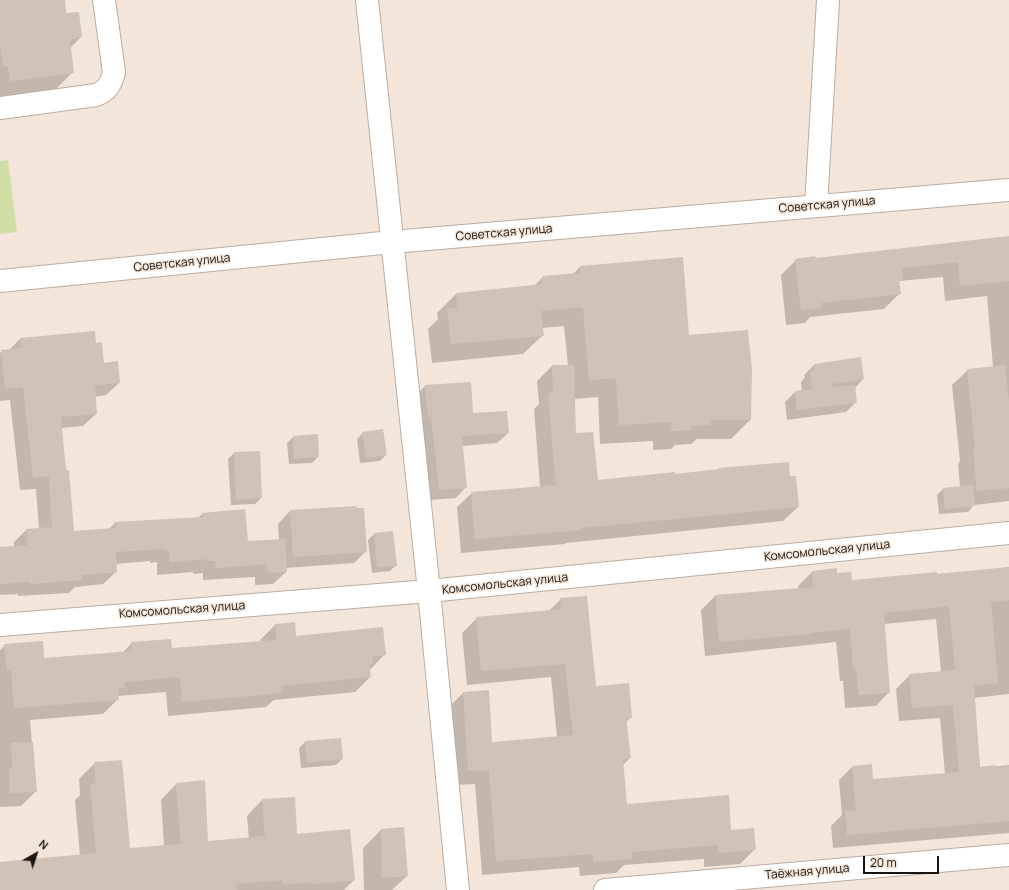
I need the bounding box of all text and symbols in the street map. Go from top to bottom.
street label: Советская улица [778,194,876,216]
street label: Советская улица [455,222,553,244]
street label: Советская улица [133,251,231,275]
street label: Комсомольская улица [763,537,891,565]
street label: Комсомольская улица [441,570,569,598]
street label: Комсомольская улица [118,598,246,622]
north arrow [16,834,56,874]
text: N [36,836,52,853]
scale bar [865,848,941,874]
text: 20 m [870,854,897,871]
street label: Таёжная улица [764,861,850,883]

